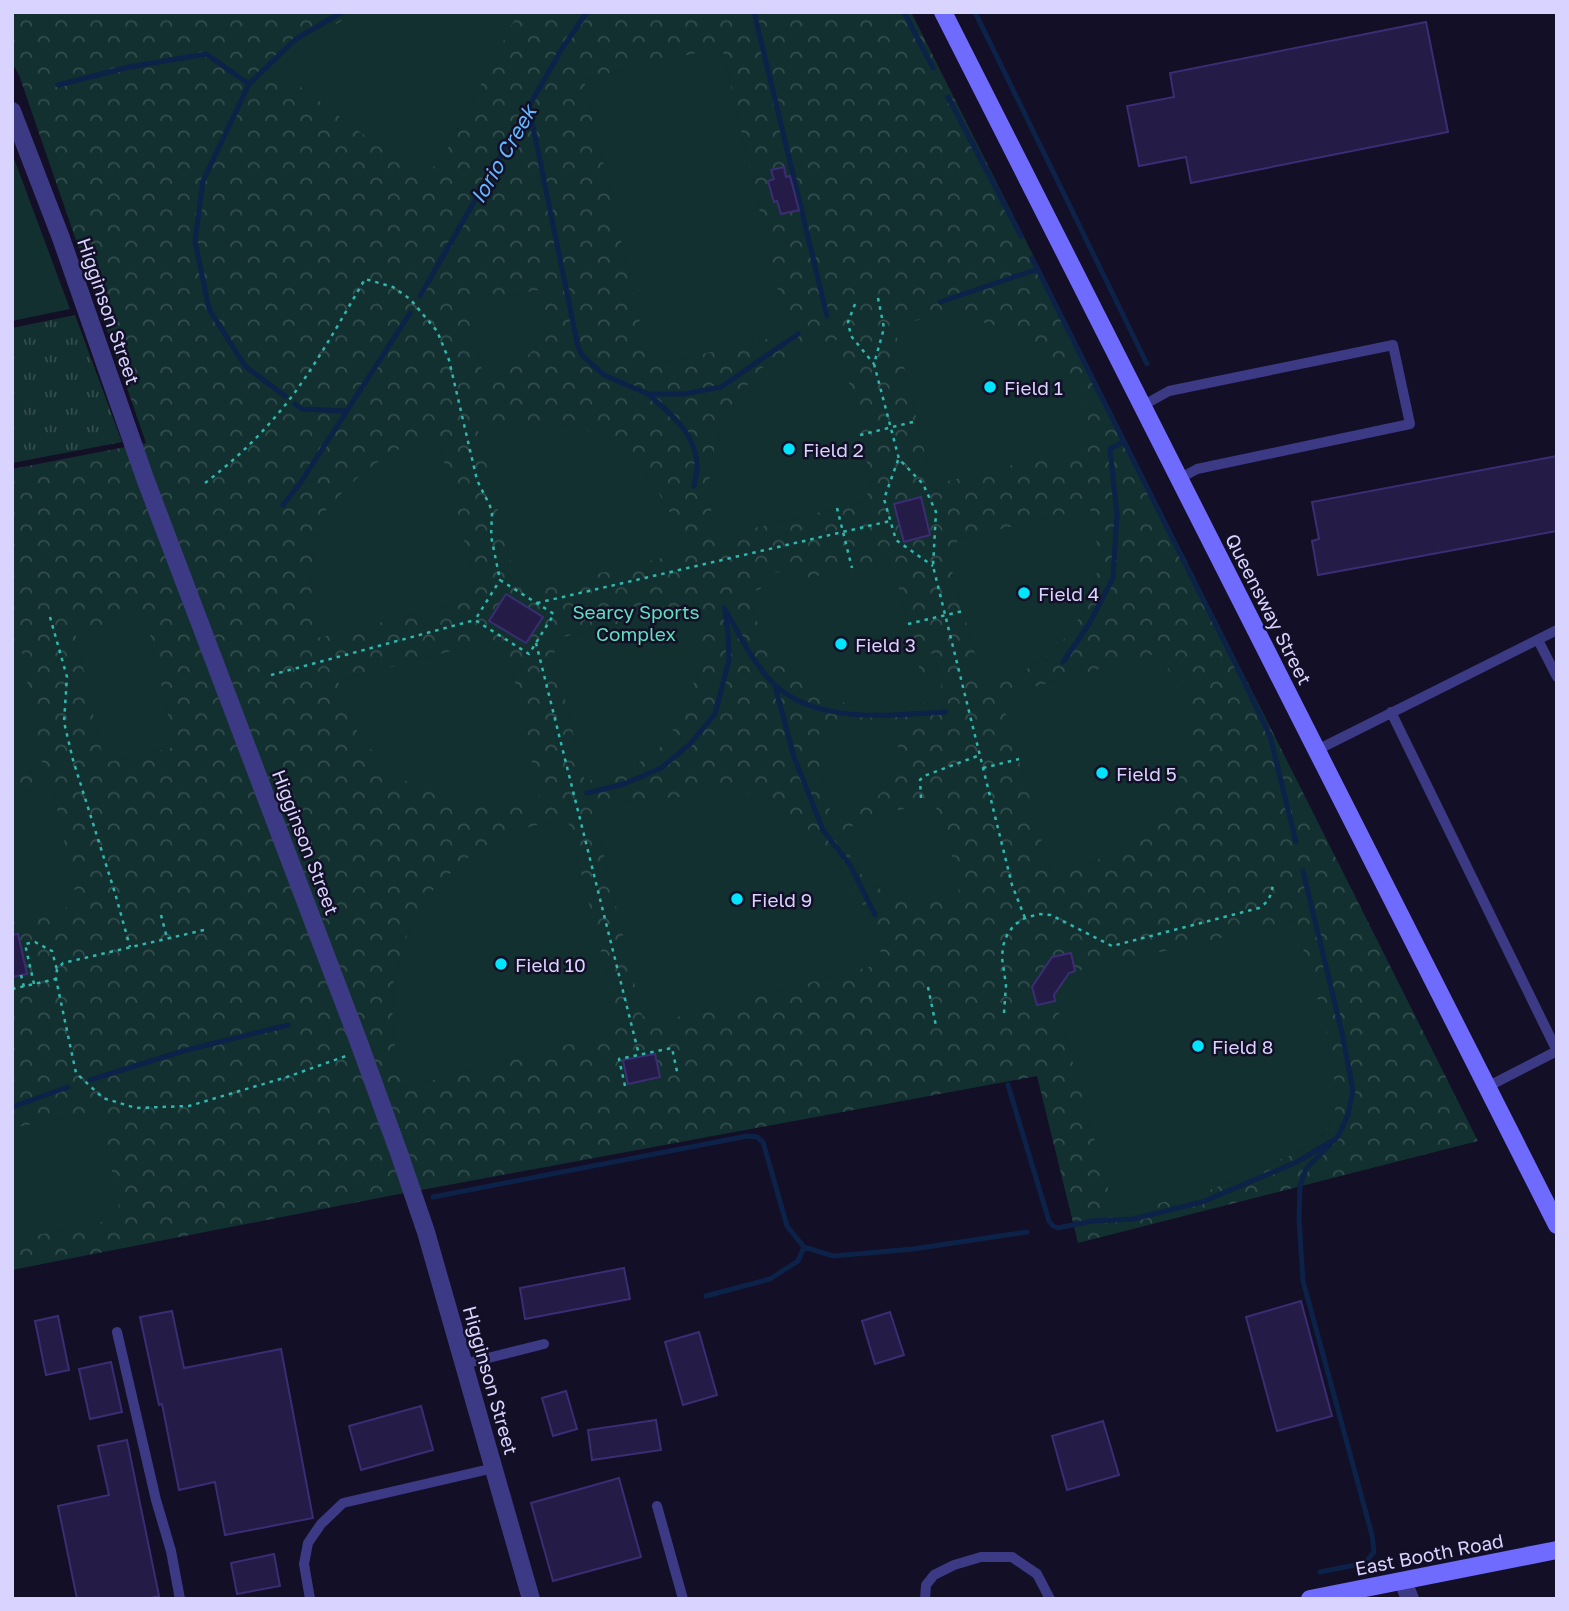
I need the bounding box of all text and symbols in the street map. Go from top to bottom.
water label: Iorio Creek [464,98,543,208]
street label: Higginson Street [73,235,145,387]
place label: Field 1 [1004,376,1063,399]
marker: Field 1 [982,379,998,395]
place label: Field 2 [803,438,864,461]
marker: Field 2 [781,441,797,457]
street label: Queensway Street [1221,530,1317,688]
place label: Field 4 [1038,582,1099,605]
marker: Field 4 [1016,585,1032,601]
park label: Searcy Sports Complex [572,600,700,645]
place label: Field 3 [855,633,916,656]
marker: Field 3 [833,636,849,652]
place label: Field 5 [1116,762,1177,785]
marker: Field 5 [1094,765,1110,781]
street label: Higginson Street [268,766,344,918]
place label: Field 9 [751,888,812,911]
marker: Field 9 [729,891,745,907]
place label: Field 10 [515,953,586,976]
marker: Field 10 [493,956,509,972]
place label: Field 8 [1212,1035,1273,1058]
marker: Field 8 [1190,1038,1206,1054]
street label: Higginson Street [459,1303,523,1457]
street label: East Booth Road [1353,1528,1505,1580]

